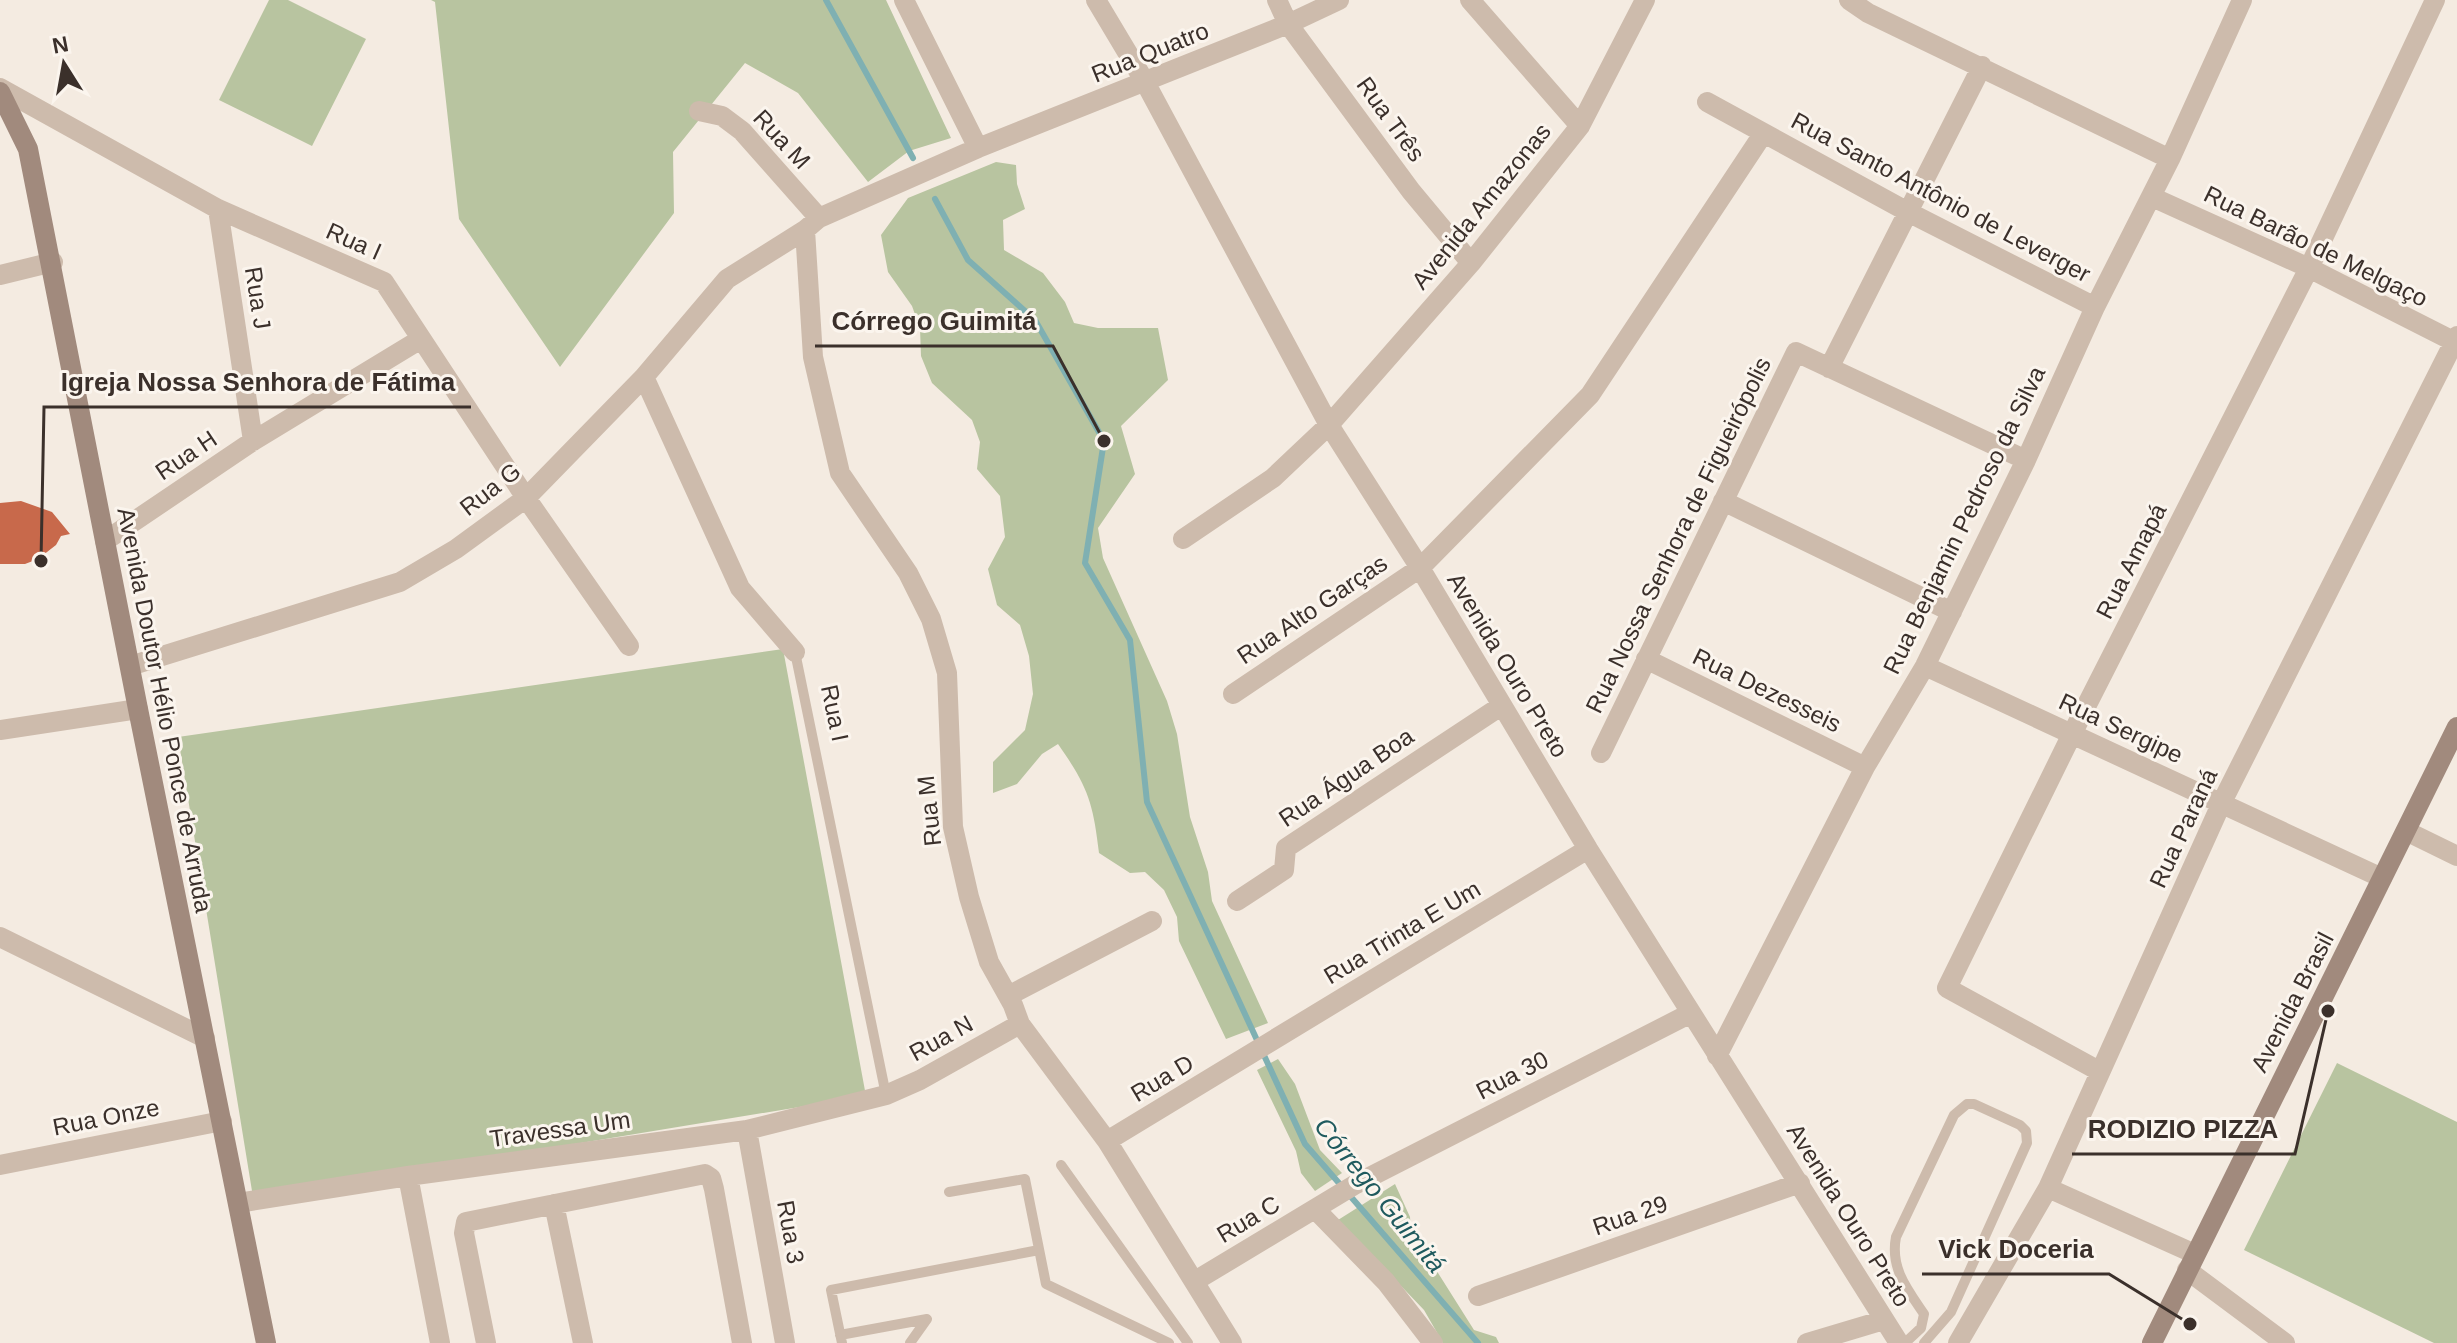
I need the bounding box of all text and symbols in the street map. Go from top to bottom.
street label: Rua Quatro [1087,16,1213,88]
north arrow [24,24,104,104]
text: N [50,31,70,59]
street label: Rua Três [1351,72,1431,166]
street label: Rua M [748,104,816,174]
street label: Rua Santo Antônio de Leverger [1787,106,2095,288]
street label: Avenida Amazonas [1406,118,1556,294]
street label: Rua Barão de Melgaço [2200,180,2432,312]
street label: Rua I [322,217,386,265]
street label: Rua J [240,265,276,331]
callout: Córrego Guimitá [815,296,1053,346]
text: Córrego Guimitá [831,306,1037,336]
street label: Rua Nossa Senhora de Figueirópolis [1580,353,1776,717]
callout: Igreja Nossa Senhora de Fátima [44,357,471,407]
street label: Rua Benjamin Pedroso da Silva [1878,361,2051,678]
text: Igreja Nossa Senhora de Fátima [61,367,456,397]
street label: Rua H [150,425,222,485]
street label: Rua G [454,457,526,521]
street label: Rua Amapá [2091,498,2172,623]
street label: Avenida Doutor Hélio Ponce de Arruda [112,505,218,915]
street label: Rua Alto Garças [1232,549,1392,669]
street label: Avenida Ouro Preto [1442,568,1574,762]
street label: Rua Dezesseis [1689,642,1845,738]
street label: Rua I [816,682,854,744]
street label: Rua Sergipe [2055,688,2187,768]
street label: Rua Água Boa [1274,722,1419,832]
street label: Rua Paraná [2144,764,2223,892]
street label: Rua M [912,774,946,848]
street label: Rua Trinta E Um [1319,875,1485,989]
street label: Avenida Brasil [2245,928,2339,1076]
street label: Rua N [905,1010,977,1066]
street label: Rua 30 [1471,1045,1553,1105]
street label: Rua D [1126,1049,1198,1107]
street label: Rua Onze [50,1093,162,1141]
callout: RODIZIO PIZZA [2072,1104,2295,1154]
street label: Travessa Um [488,1106,632,1152]
water label: Córrego Guimitá [1308,1111,1452,1279]
text: RODIZIO PIZZA [2088,1114,2279,1144]
street label: Avenida Ouro Preto [1782,1119,1916,1311]
street label: Rua C [1212,1190,1284,1248]
street label: Rua 29 [1589,1190,1671,1240]
street label: Rua 3 [772,1198,810,1266]
callout: Vick Doceria [1922,1224,2109,1274]
text: Vick Doceria [1938,1234,2094,1264]

